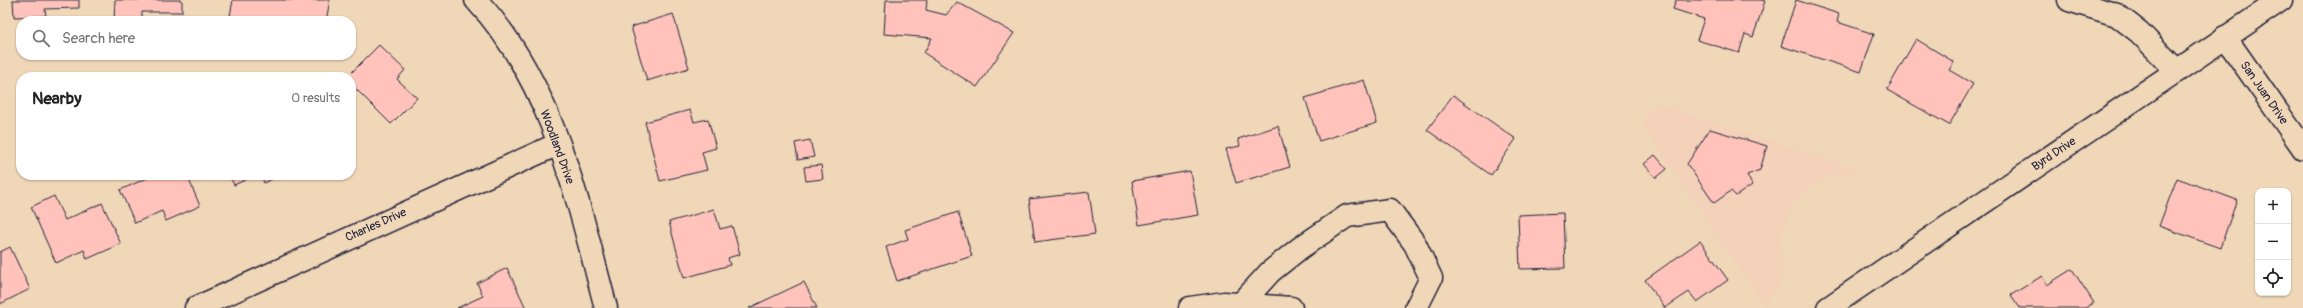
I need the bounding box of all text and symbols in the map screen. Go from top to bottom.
search box [16,16,356,60]
icon: search [30,27,52,49]
text: Search here [62,29,135,48]
street label: San Juan Drive [2237,59,2291,128]
text: Nearby [32,88,81,109]
text: 0 results [291,90,340,106]
street label: Woodland Drive [537,108,577,186]
street label: Byrd Drive [2029,134,2079,174]
map controls [2255,188,2291,296]
button: + [2255,188,2291,224]
street label: Charles Drive [343,205,409,245]
button: − [2255,224,2291,260]
button: locate [2255,260,2291,296]

